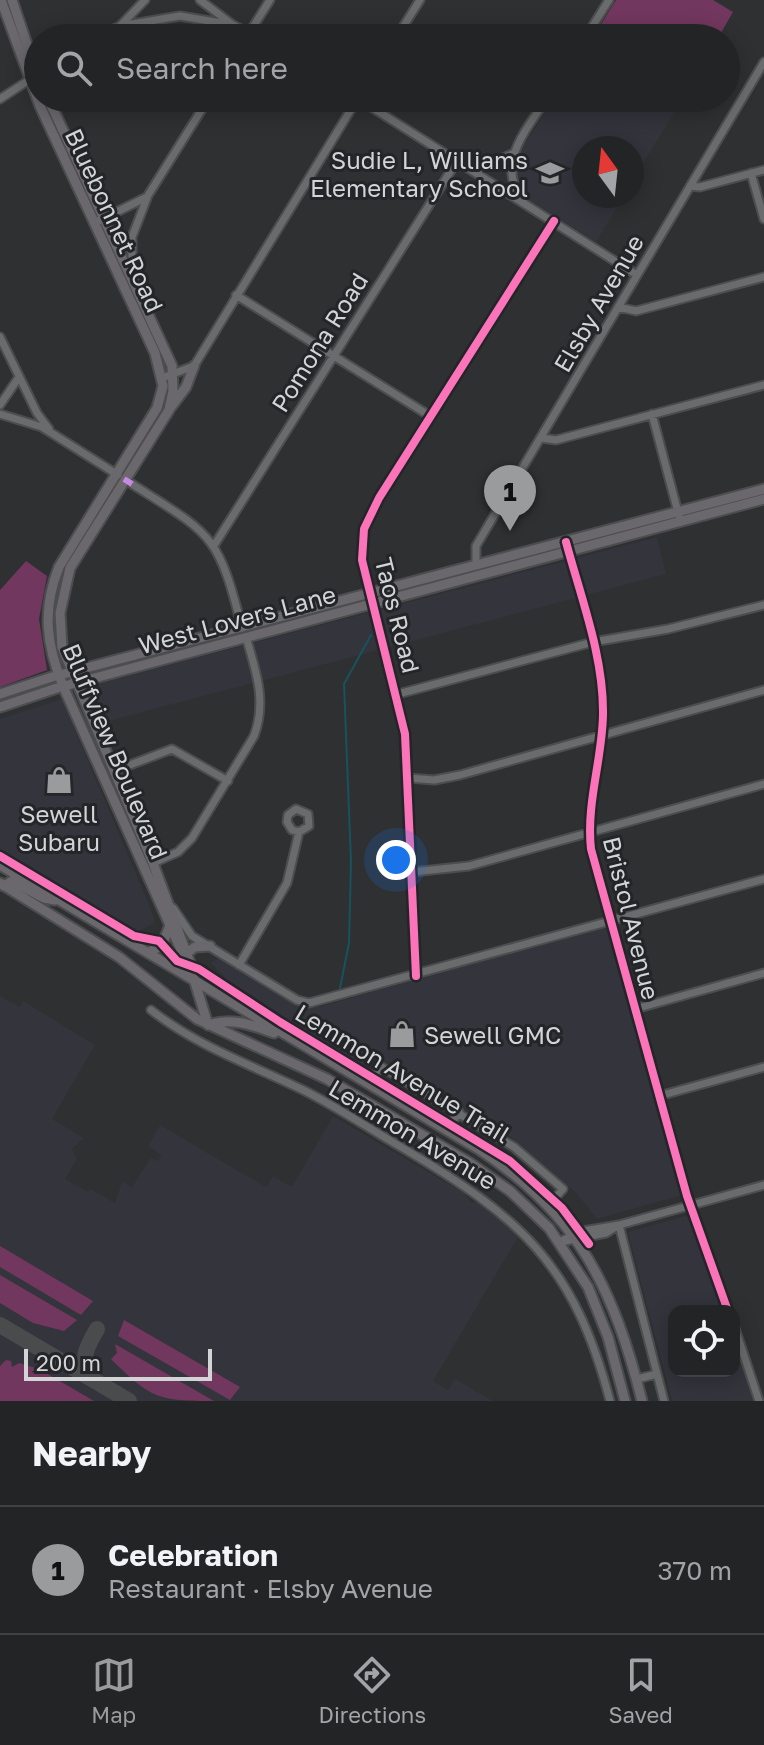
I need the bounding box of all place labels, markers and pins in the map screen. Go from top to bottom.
place label: Sudie L, Williams Elementary School [310,145,528,202]
school or university icon: Sudie L, Williams Elementary School [535,158,565,188]
pin: 1 [484,465,536,531]
shop icon: Sewell Subaru [44,765,74,795]
place label: Sewell Subaru [18,799,100,856]
shop icon: Sewell GMC [387,1019,417,1049]
place label: Sewell GMC [424,1020,561,1049]

